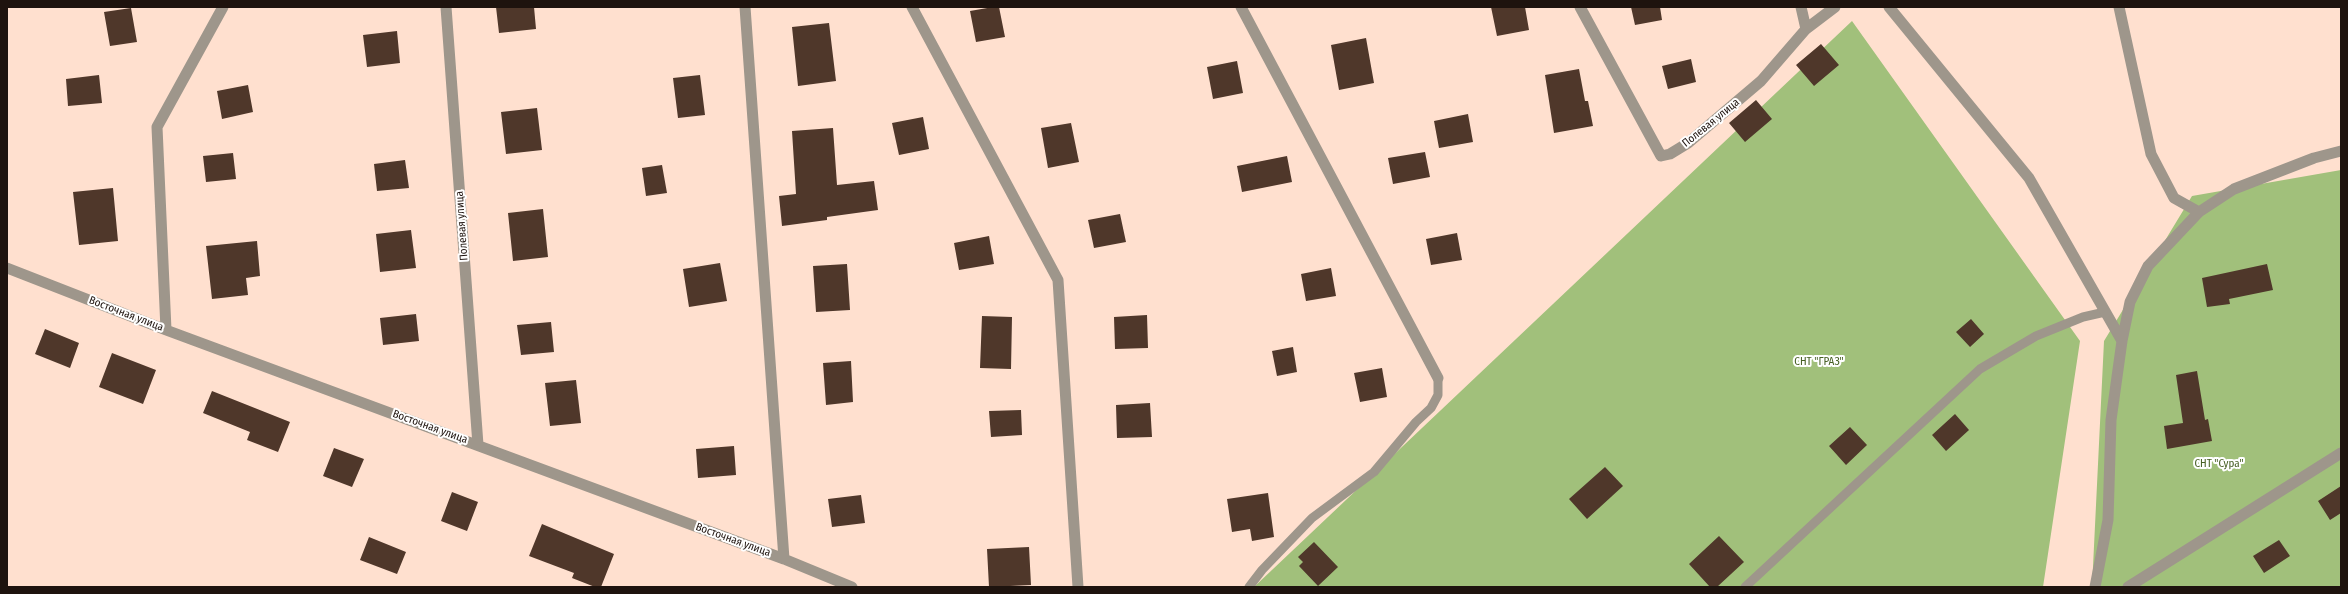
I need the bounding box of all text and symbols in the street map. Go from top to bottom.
street label: Полевая улица [1680,96,1742,150]
street label: Полевая улица [453,191,471,261]
street label: Восточная улица [87,294,165,334]
park label: СНТ "ГРАЗ" [1794,355,1844,369]
street label: Восточная улица [391,407,469,447]
park label: СНТ "Сура" [2194,457,2244,471]
street label: Восточная улица [694,520,772,560]

